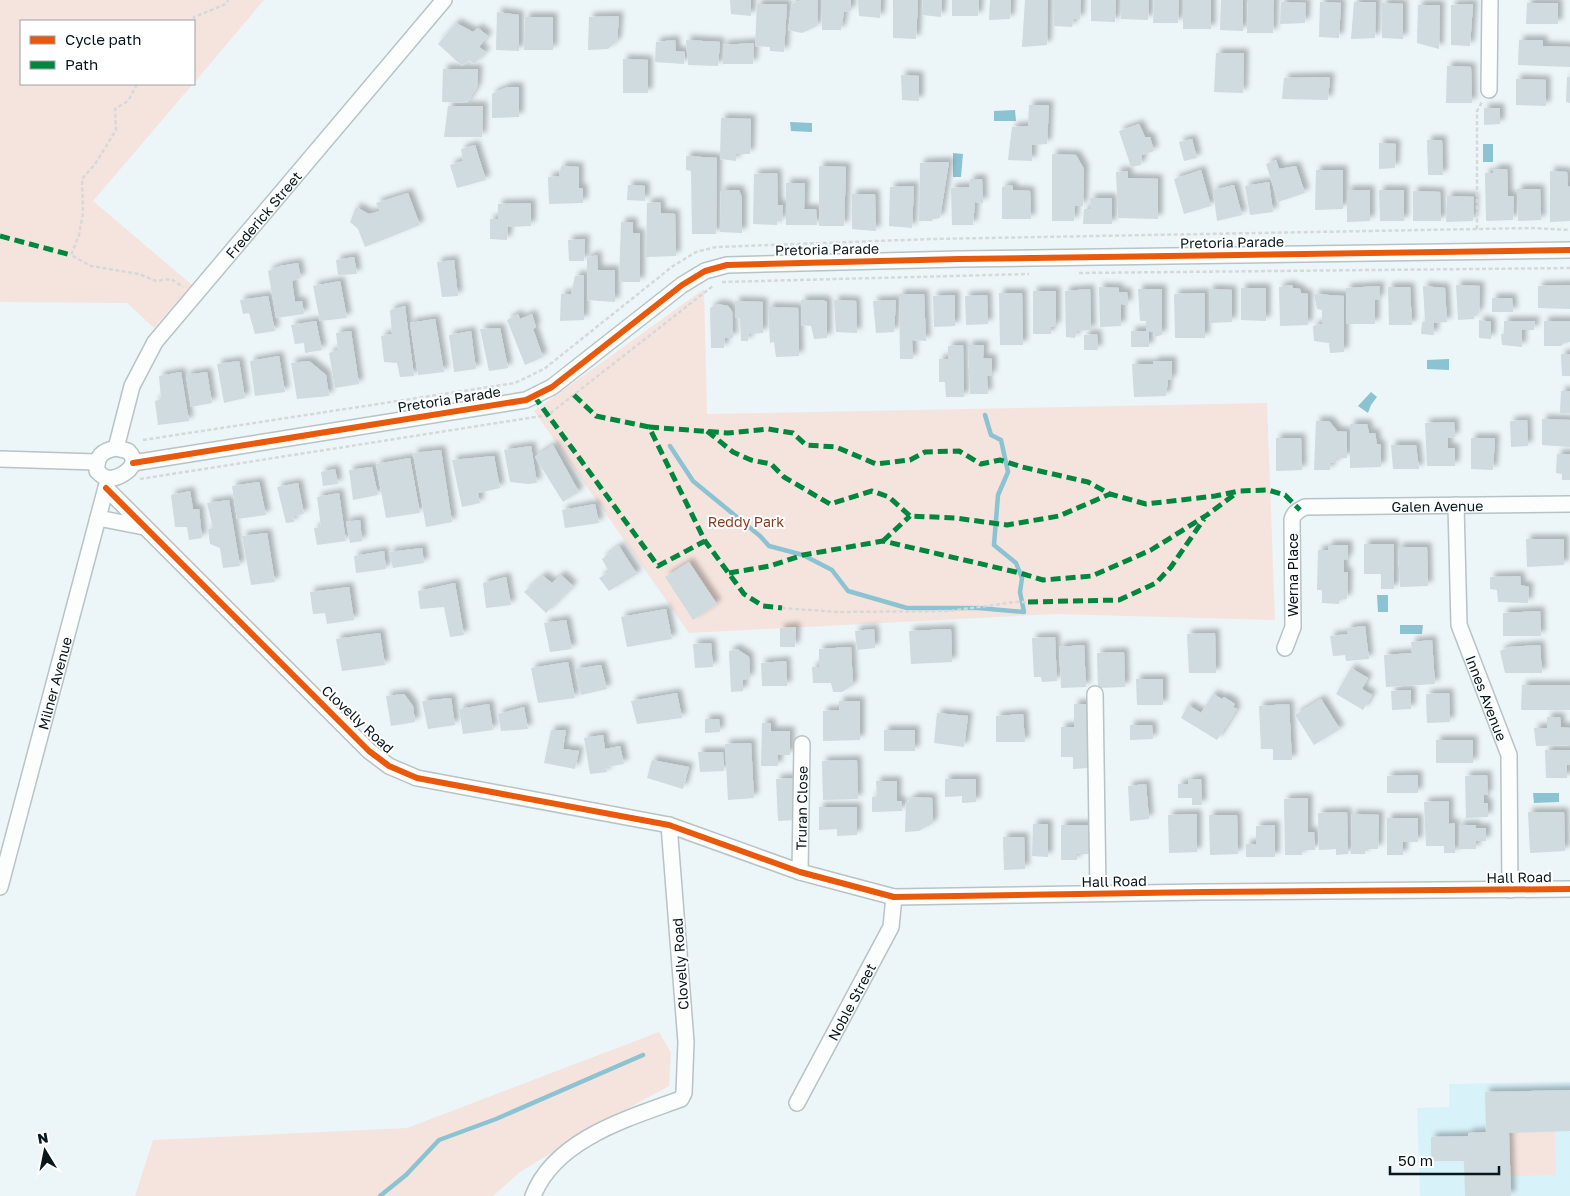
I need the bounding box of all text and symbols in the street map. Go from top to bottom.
legend [20,20,195,85]
text: Cycle path [65,30,141,48]
text: Path [65,55,98,73]
street label: Frederick Street [222,167,304,261]
street label: Pretoria Parade [1180,233,1284,251]
street label: Pretoria Parade [775,240,879,258]
street label: Pretoria Parade [396,382,502,416]
street label: Galen Avenue [1391,496,1483,515]
park label: Reddy Park [708,513,784,530]
street label: Werna Place [1284,533,1301,617]
street label: Milner Avenue [34,635,75,731]
street label: Innes Avenue [1463,653,1511,743]
street label: Clovelly Road [319,681,397,757]
street label: Truran Close [792,766,810,850]
street label: Hall Road [1486,868,1552,886]
street label: Hall Road [1081,872,1147,890]
street label: Clovelly Road [668,918,692,1010]
street label: Noble Street [824,960,879,1043]
north arrow [20,1126,70,1176]
text: N [36,1128,49,1147]
scale bar [1390,1144,1499,1176]
text: 50 m [1398,1151,1433,1169]

